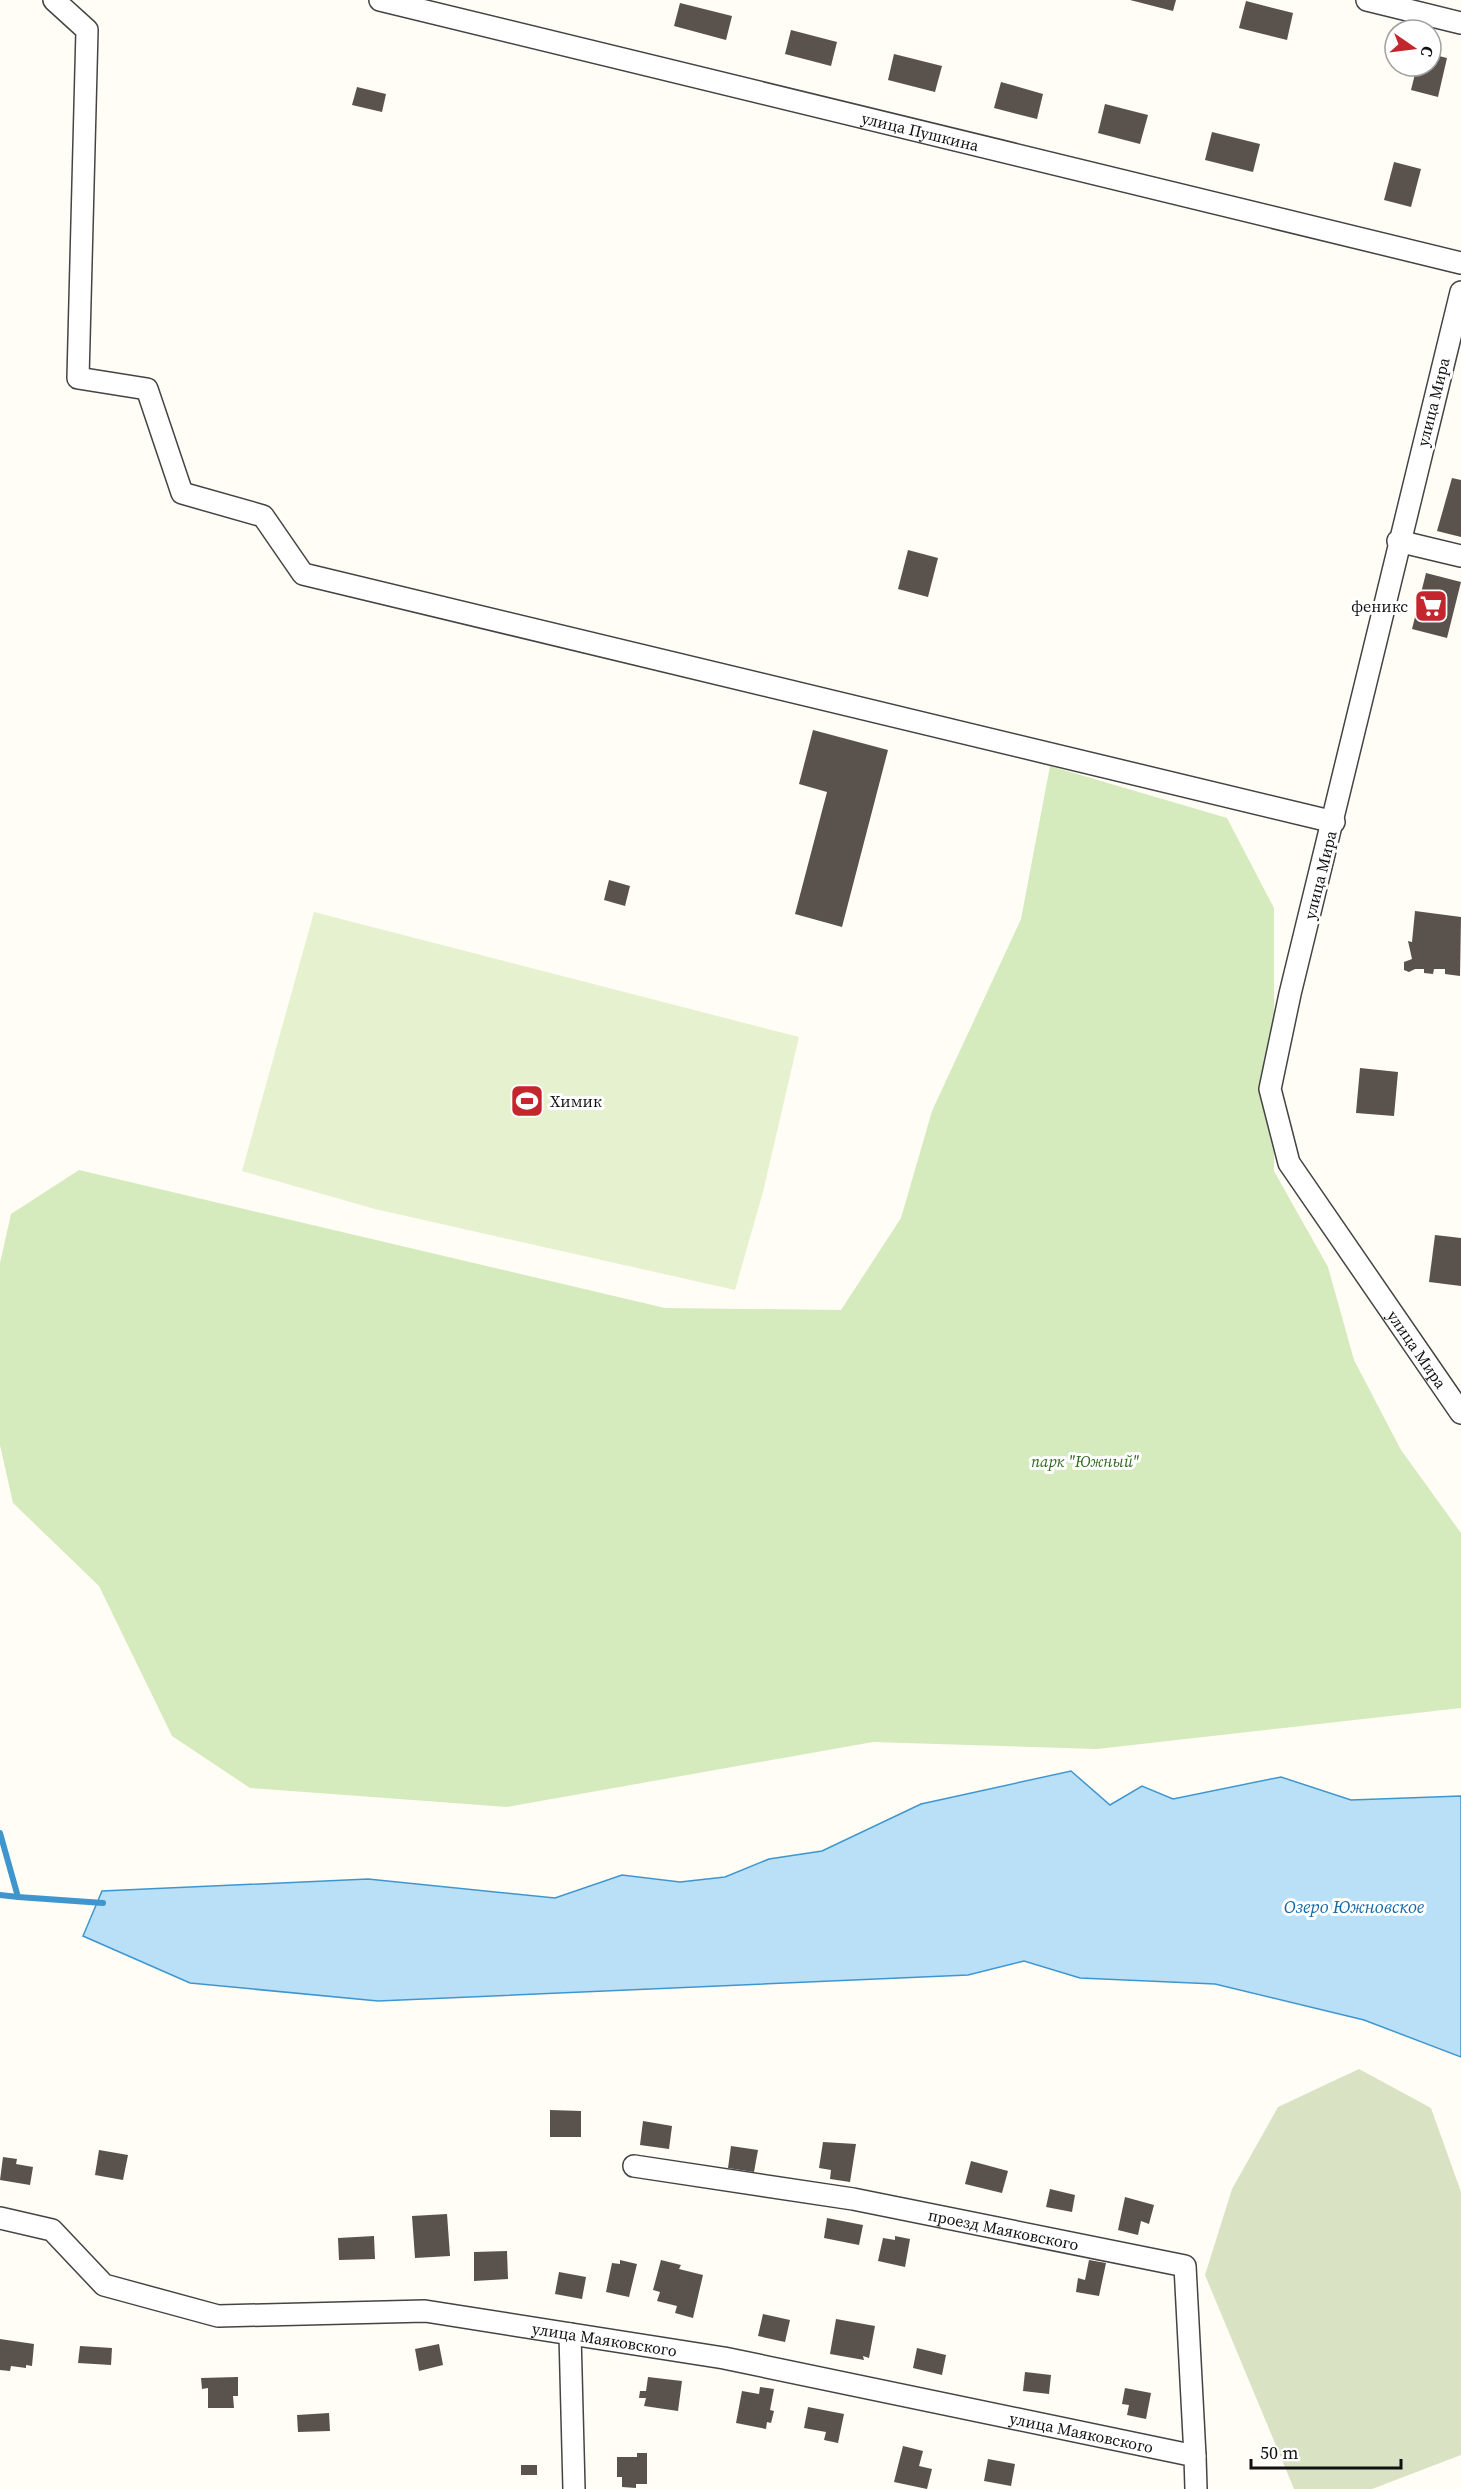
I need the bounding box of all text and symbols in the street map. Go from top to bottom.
north arrow [1383,18,1443,78]
text: С [1416,44,1439,59]
street label: улица Пушкина [859,107,982,157]
street label: улица Мира [1411,354,1455,449]
supermarket icon: феникс [1413,588,1449,624]
place label: феникс [1351,595,1408,617]
street label: улица Мира [1298,827,1342,922]
sports icon: Химик [509,1083,545,1119]
place label: Химик [550,1090,602,1112]
street label: улица Мира [1382,1306,1452,1394]
park label: парк "Южный" [1031,1450,1139,1472]
water label: Озеро Южновское [1284,1894,1425,1919]
street label: проезд Маяковского [926,2203,1081,2255]
street label: улица Маяковского [531,2317,679,2361]
street label: улица Маяковского [1008,2407,1155,2458]
scale bar [1251,2432,1401,2470]
text: 50 m [1260,2440,1298,2465]

